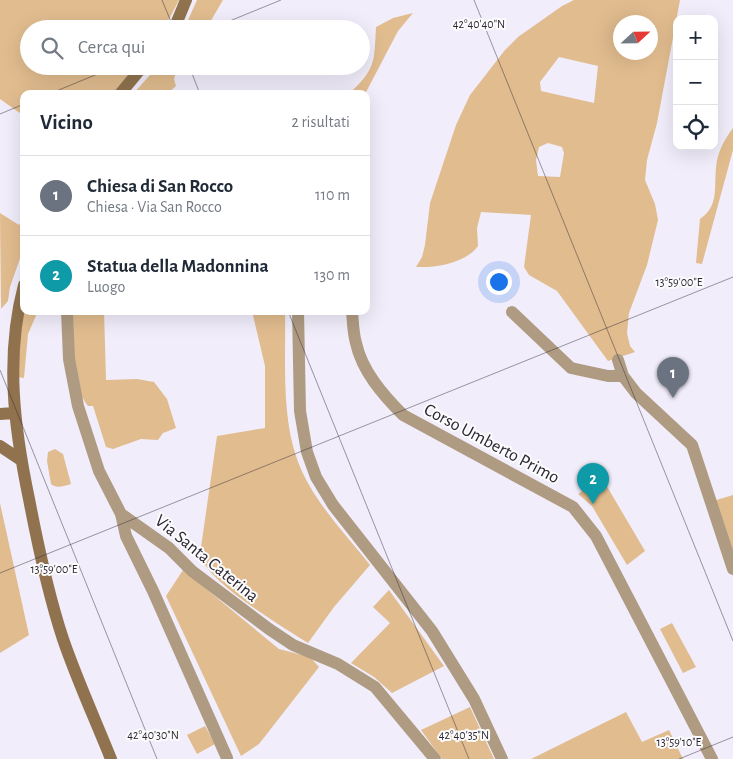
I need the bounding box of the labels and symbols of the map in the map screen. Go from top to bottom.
north arrow [613,15,658,60]
text: 42°40'40"N [453,18,505,30]
your location [486,269,512,295]
text: 13°59'00"E [655,276,703,288]
pin: 1 [657,357,689,398]
street label: Corso Umberto Primo [421,401,562,487]
pin: 2 [577,463,609,504]
street label: Via Santa Caterina [151,512,262,606]
text: 13°59'00"E [30,563,78,575]
text: 42°40'30"N [127,729,179,741]
text: 42°40'35"N [439,729,489,741]
text: 13°59'10"E [657,736,702,748]

